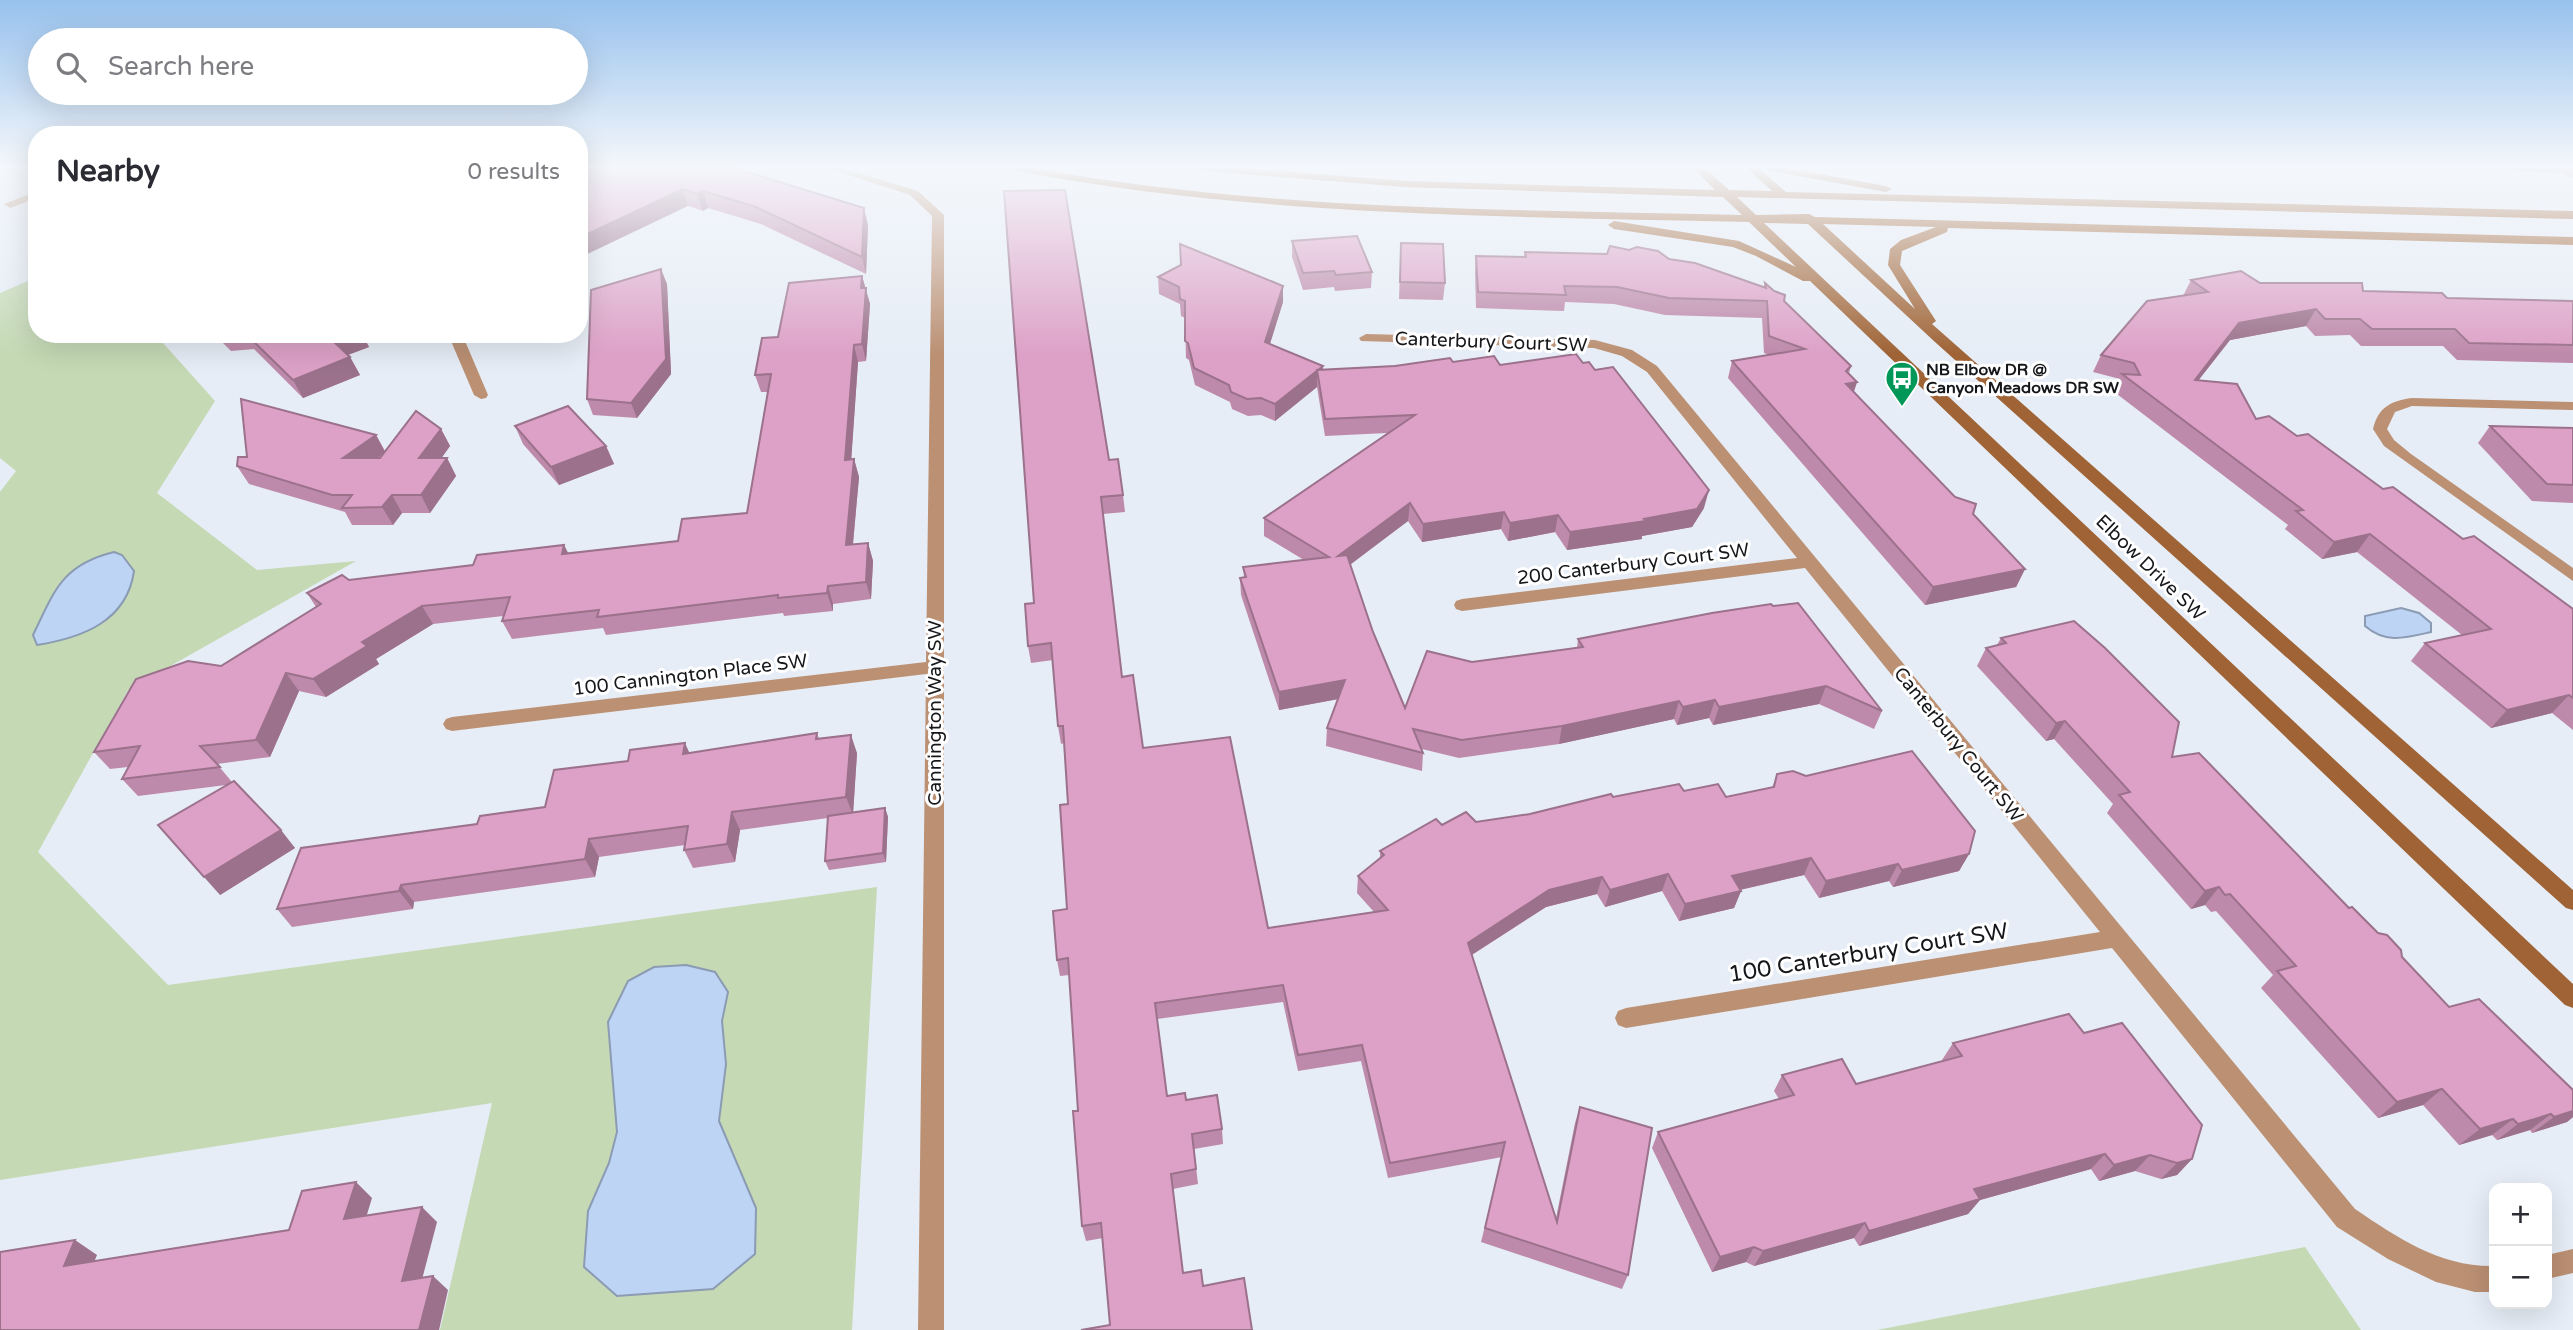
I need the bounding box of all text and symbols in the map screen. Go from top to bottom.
search box [28,28,588,105]
icon: search [52,48,90,86]
text: Search here [108,51,254,82]
text: Nearby [56,153,160,190]
text: 0 results [467,158,560,186]
street label: Canterbury Court SW [1394,328,1588,356]
bus stop icon: NB Elbow DR @ Canyon Meadows DR SW [1883,359,1921,408]
place label: NB Elbow DR @ Canyon Meadows DR SW [1926,360,2120,398]
street label: Elbow Drive SW [2091,510,2209,625]
street label: 200 Canterbury Court SW [1516,539,1750,589]
street label: Cannington Way SW [924,620,946,806]
street label: 100 Cannington Place SW [572,650,809,700]
street label: Canterbury Court SW [1889,663,2027,826]
street label: 100 Canterbury Court SW [1726,917,2010,989]
map controls [2489,1183,2552,1309]
button: + [2489,1183,2552,1246]
button: − [2489,1246,2552,1309]

